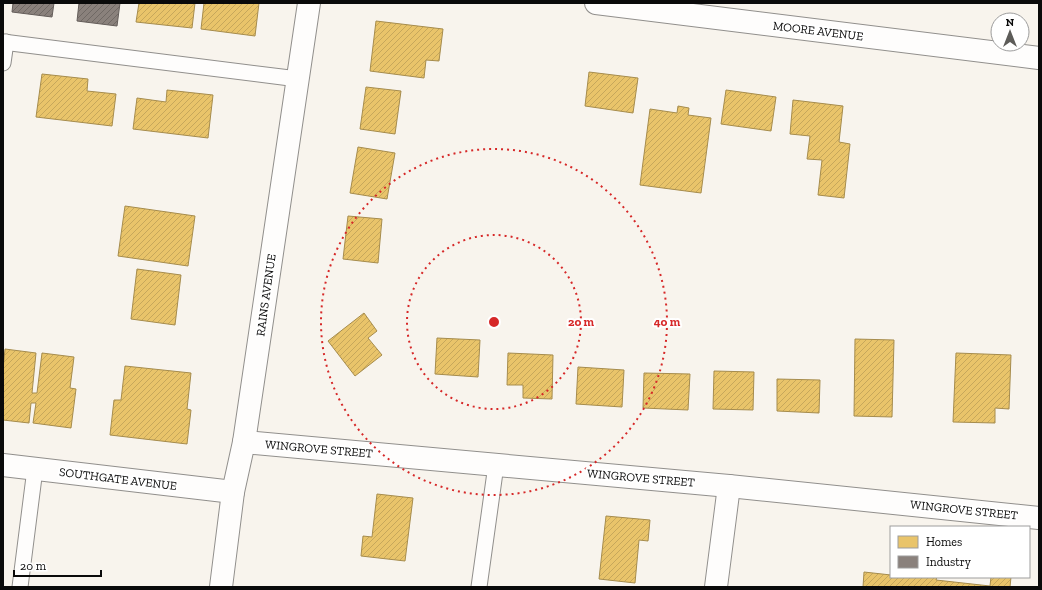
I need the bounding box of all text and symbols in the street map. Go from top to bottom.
north arrow [990,12,1030,52]
text: N [1006,16,1015,29]
street label: MOORE AVENUE [772,19,864,43]
street label: RAINS AVENUE [253,253,279,337]
centre of rings [487,315,501,329]
text: 20 m [568,315,595,329]
text: 40 m [654,315,681,329]
street label: WINGROVE STREET [265,437,374,461]
street label: SOUTHGATE AVENUE [58,465,178,493]
street label: WINGROVE STREET [587,466,696,490]
street label: WINGROVE STREET [909,497,1019,523]
legend [890,526,1030,578]
text: Homes [926,535,962,549]
scale bar [14,552,101,578]
text: Industry [926,555,972,569]
text: 20 m [20,559,47,573]

